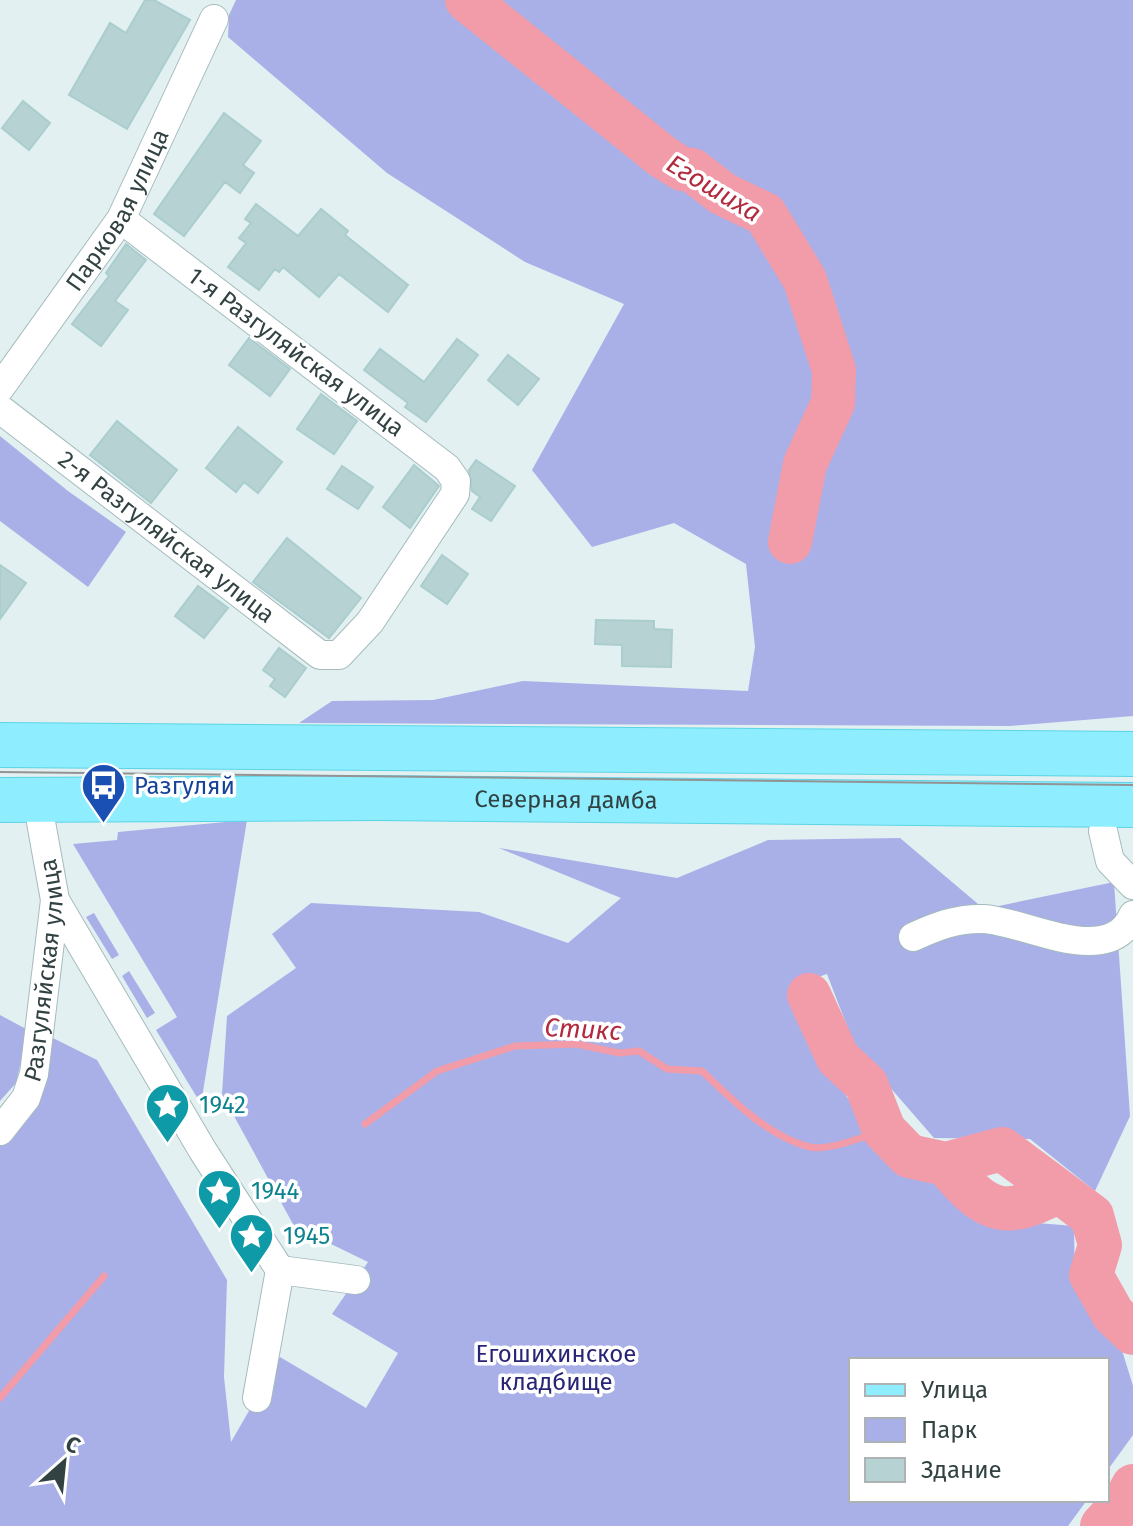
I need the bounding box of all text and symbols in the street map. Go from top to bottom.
street label: Парковая улица [60,125,175,296]
water label: Егошиха [661,148,767,229]
street label: 1-я Разгуляйская улица [182,262,410,442]
street label: 2-я Разгуляйская улица [53,445,280,629]
bus stop icon: Разгуляй [79,762,127,825]
place label: Разгуляй [134,772,235,800]
street label: Северная дамба [474,785,658,815]
street label: Разгуляйская улица [18,857,69,1085]
water label: Стикс [544,1012,623,1047]
place icon: 1942 [144,1081,192,1144]
place label: 1942 [199,1091,246,1119]
place icon: 1944 [196,1167,244,1230]
place label: 1944 [251,1177,300,1205]
place icon: 1945 [228,1212,276,1275]
place label: 1945 [283,1222,330,1250]
park label: Егошихинское кладбище [476,1340,636,1396]
legend [849,1358,1109,1502]
text: Улица [921,1376,988,1404]
text: Парк [921,1416,978,1444]
north arrow [24,1422,104,1502]
text: С [61,1430,85,1460]
text: Здание [921,1456,1002,1484]

